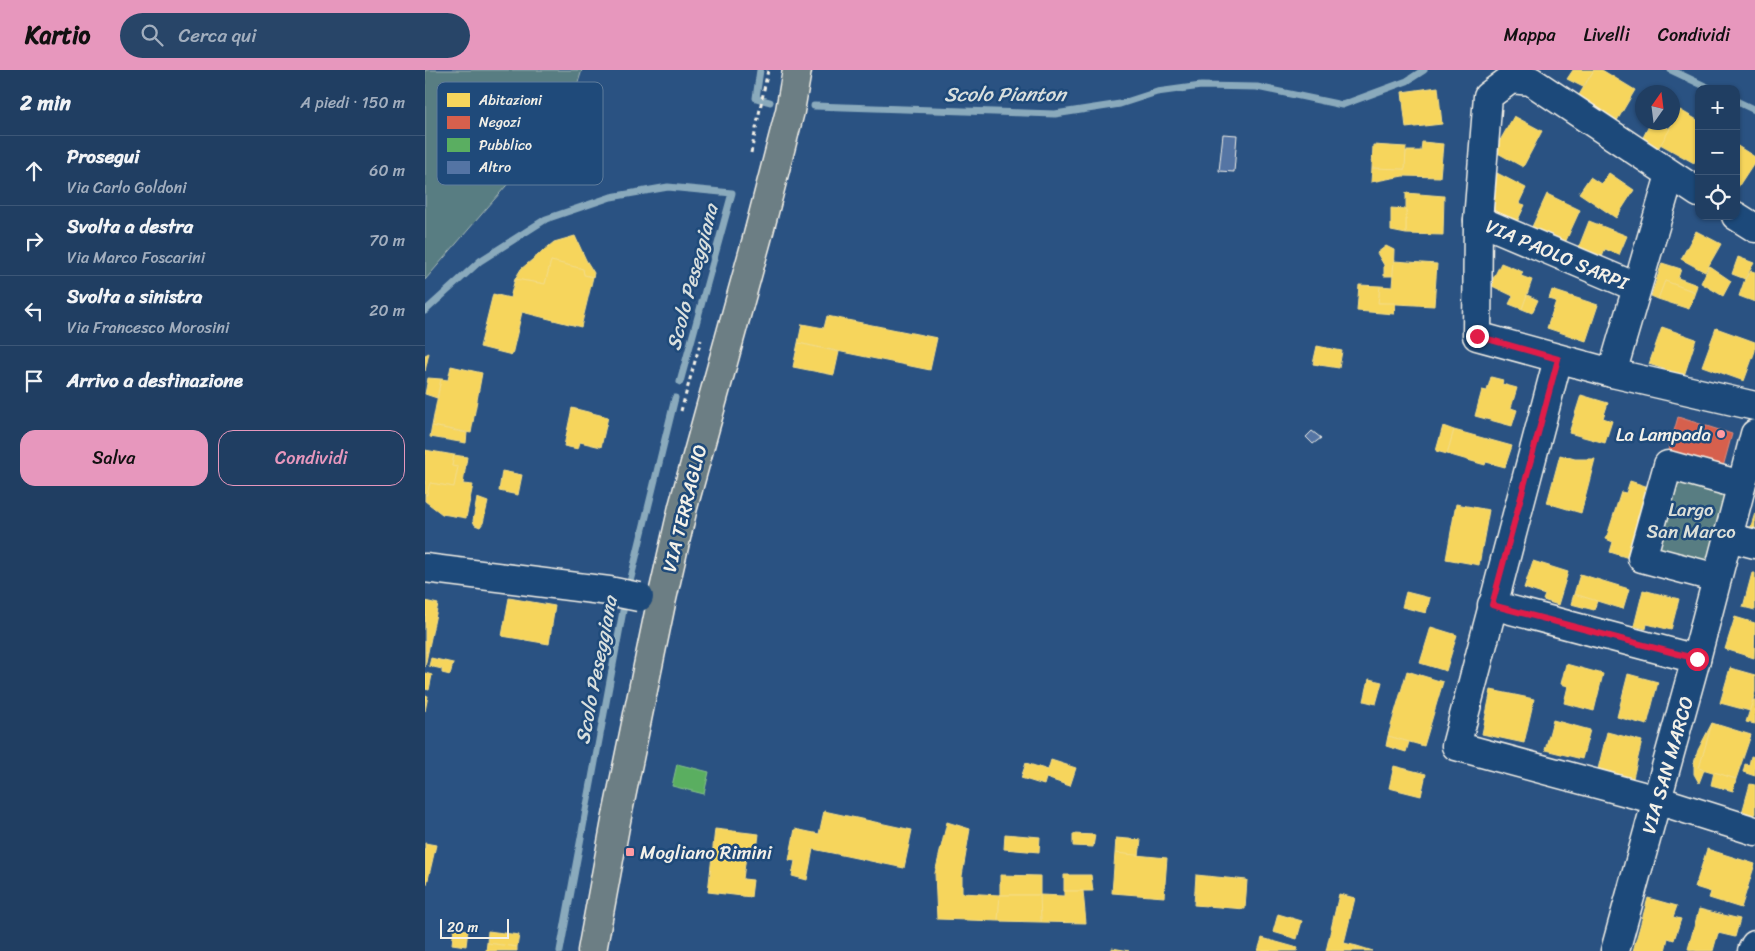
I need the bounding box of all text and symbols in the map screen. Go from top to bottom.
search box [120,13,470,58]
text: Kartio [25,14,90,56]
text: Cerca qui [178,19,257,52]
text: Mappa [1504,19,1556,51]
text: Livelli [1584,19,1630,51]
text: Condividi [1658,19,1730,51]
icon: search [138,21,166,49]
water label: Scolo Pianton [944,77,1068,112]
legend [437,82,603,185]
text: 2 min [20,84,71,122]
north arrow [1635,85,1680,130]
map controls [1695,85,1740,220]
button: + [1695,85,1740,130]
text: A piedi · 150 m [301,88,405,117]
text: Abitazioni [478,88,543,113]
text: Negozi [479,110,522,135]
button: − [1695,130,1740,175]
text: Pubblico [479,133,532,158]
text: Prosegui [67,140,140,173]
text: Altro [478,155,511,180]
text: 60 m [369,156,405,185]
icon: ahead [20,157,48,185]
text: Via Carlo Goldoni [67,173,187,202]
button: locate [1695,175,1740,220]
water label: Scolo Peseggiana [656,198,729,354]
text: Svolta a destra [67,210,193,243]
street label: VIA PAOLO SARPI [1480,210,1635,300]
text: 70 m [369,226,405,255]
icon: right [20,227,48,255]
text: Via Marco Foscarini [67,243,205,272]
text: Svolta a sinistra [67,280,202,313]
text: 20 m [369,296,405,325]
icon: left [20,297,48,325]
text: Via Francesco Morosini [67,313,229,342]
route end [1466,325,1489,348]
text: Arrivo a destinazione [67,364,243,397]
icon: arrive [20,367,48,395]
place label: La Lampada [1616,418,1711,451]
marker: La Lampada [1715,428,1727,440]
button: Salva [20,430,208,486]
button: Condividi [218,430,405,486]
street label: VIA TERRAGLIO [653,441,716,576]
park label: Largo San Marco [1646,493,1736,548]
water label: Scolo Peseggiana [565,591,628,747]
route start [1686,648,1709,671]
street label: VIA SAN MARCO [1632,692,1703,838]
place label: Mogliano Rimini [640,836,773,869]
marker: Mogliano Rimini [624,846,636,858]
text: 20 m [447,915,478,940]
scale bar [440,916,509,939]

